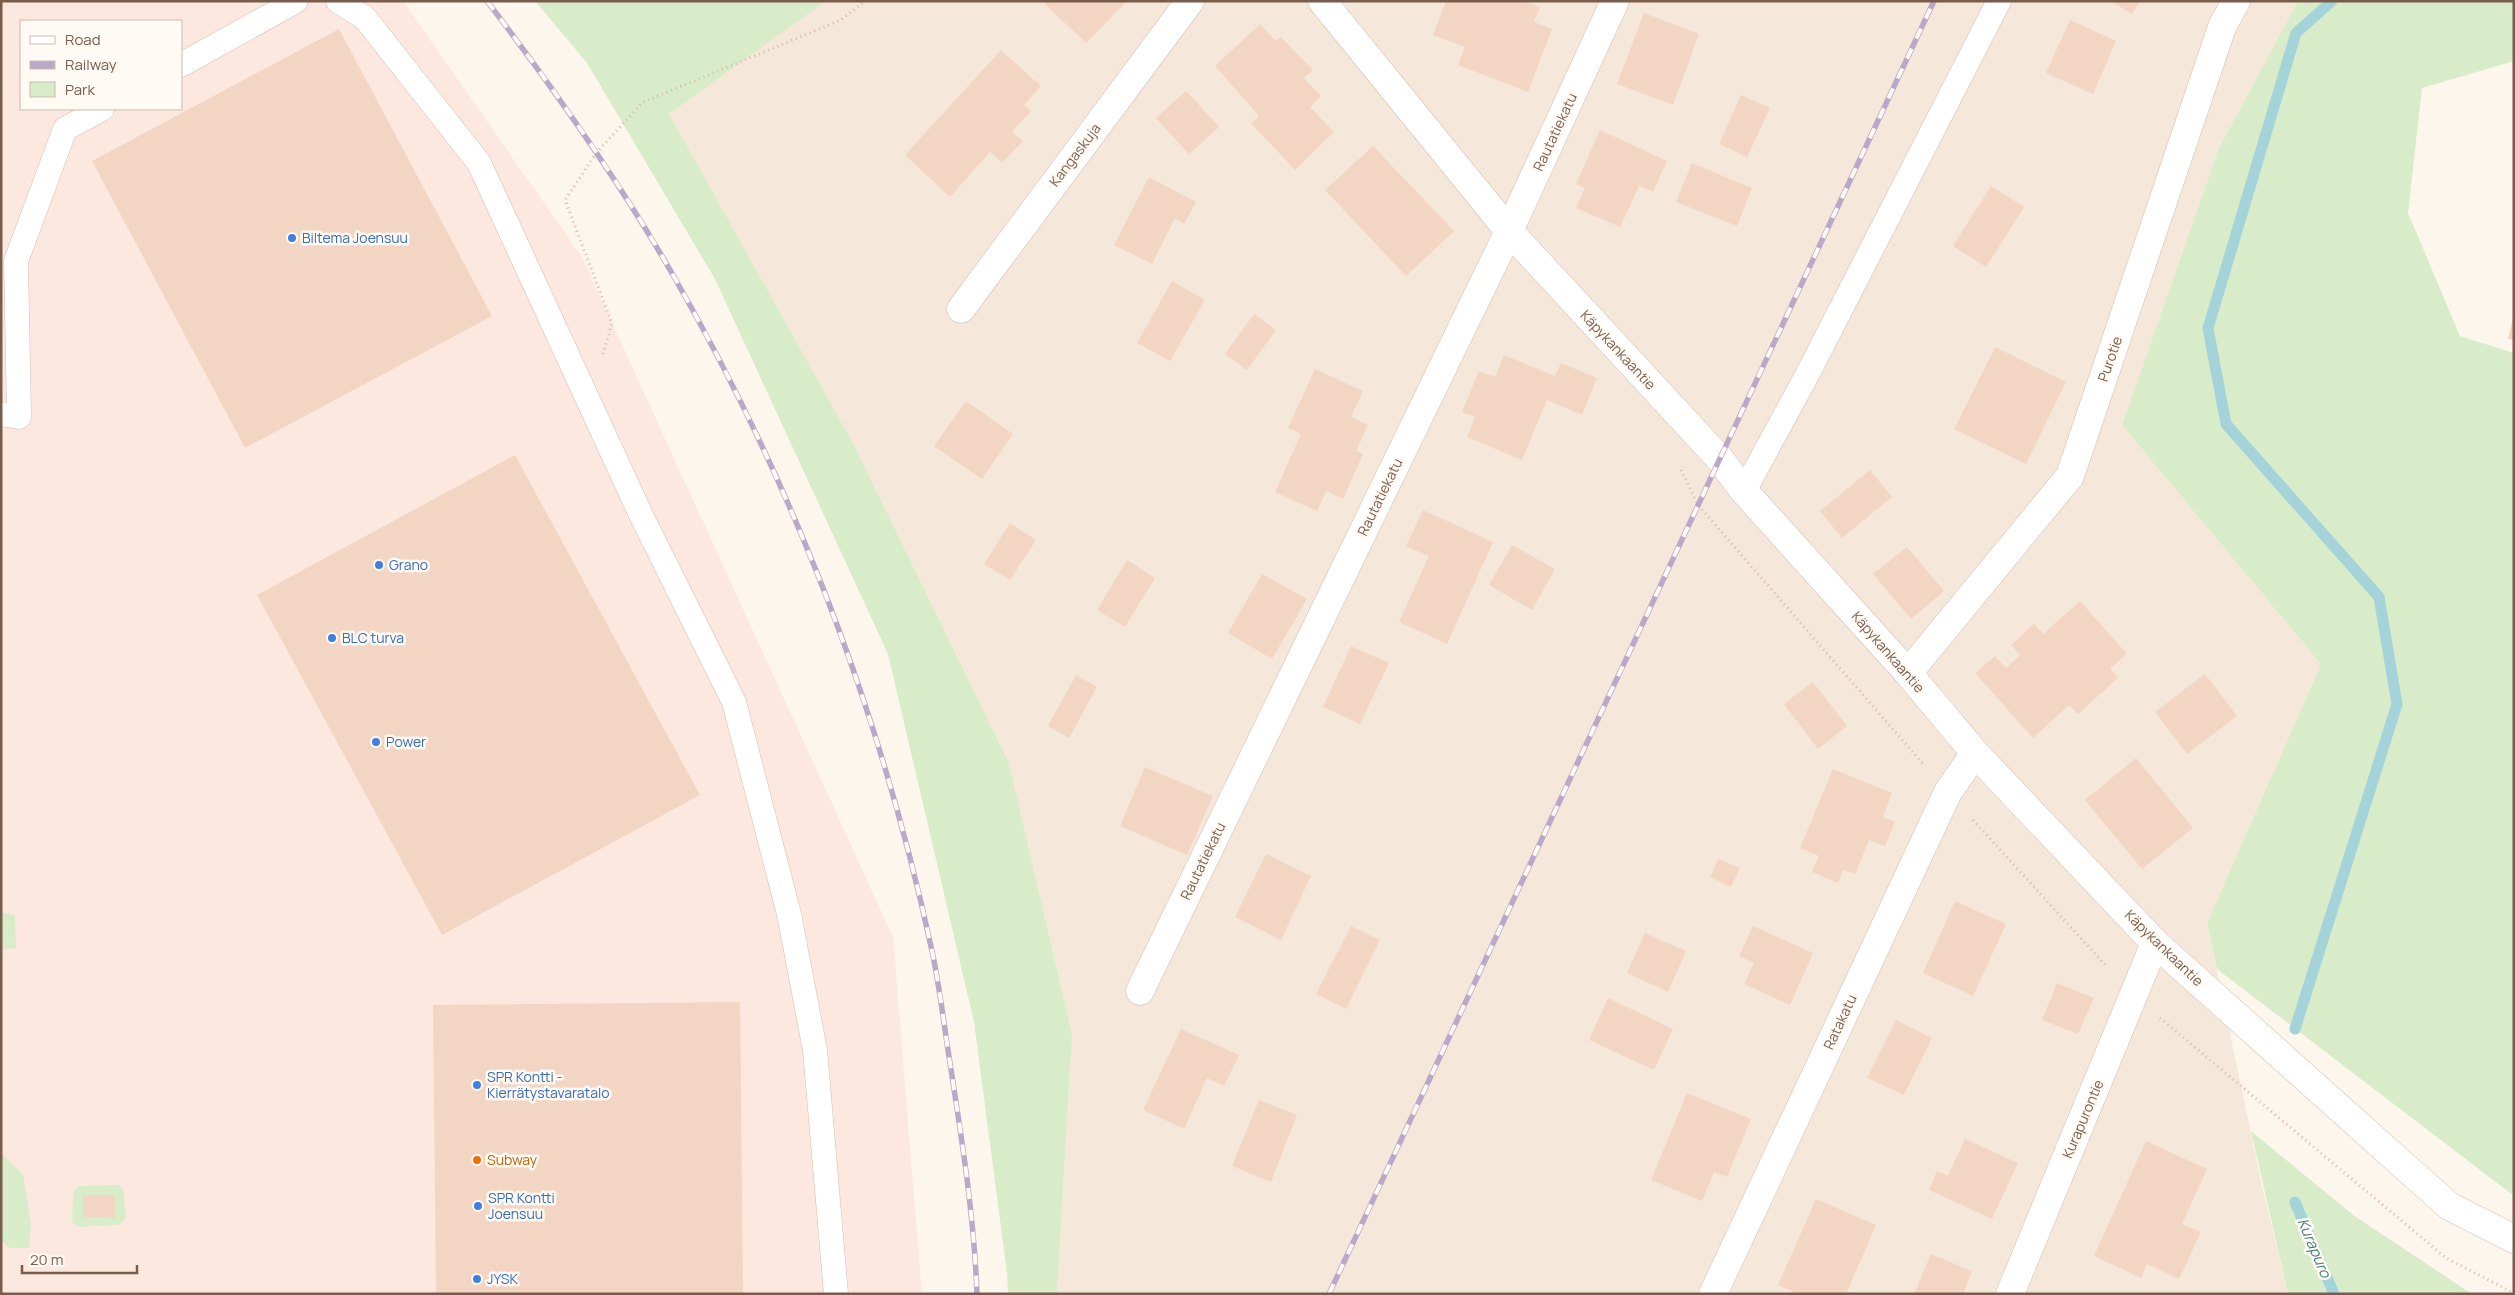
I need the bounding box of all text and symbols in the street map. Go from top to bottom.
legend [20,20,182,110]
text: Road [65,29,101,50]
text: Railway [65,54,117,75]
text: Park [65,79,95,100]
street label: Rautatiekatu [1528,90,1581,174]
street label: Kangaskuja [1045,119,1105,190]
place label: Biltema Joensuu [302,228,408,247]
marker: Biltema Joensuu [286,232,298,244]
street label: Käpykankaantie [1577,306,1660,394]
street label: Purotie [2093,334,2126,384]
street label: Rautatiekatu [1353,455,1407,539]
place label: Grano [389,555,428,574]
marker: Grano [373,559,385,571]
street label: Käpykankaantie [1848,607,1929,697]
place label: BLC turva [342,628,404,647]
marker: BLC turva [326,632,338,644]
place label: Power [386,732,426,751]
marker: Power [370,736,382,748]
street label: Rautatiekatu [1176,819,1230,903]
street label: Käpykankaantie [2121,905,2208,990]
street label: Ratakatu [1819,991,1861,1052]
place label: SPR Kontti - Kierrätystavaratalo [487,1067,610,1102]
street label: Kurapurontie [2057,1076,2108,1161]
marker: SPR Kontti - Kierrätystavaratalo [471,1079,483,1091]
place label: Subway [487,1150,538,1169]
marker: Subway [471,1154,483,1166]
place label: SPR Kontti Joensuu [488,1188,555,1223]
marker: SPR Kontti Joensuu [472,1200,484,1212]
water label: Kurapuro [2293,1215,2337,1282]
scale bar [22,1242,138,1274]
text: 20 m [30,1249,63,1270]
place label: JYSK [487,1269,518,1288]
marker: JYSK [471,1273,483,1285]

